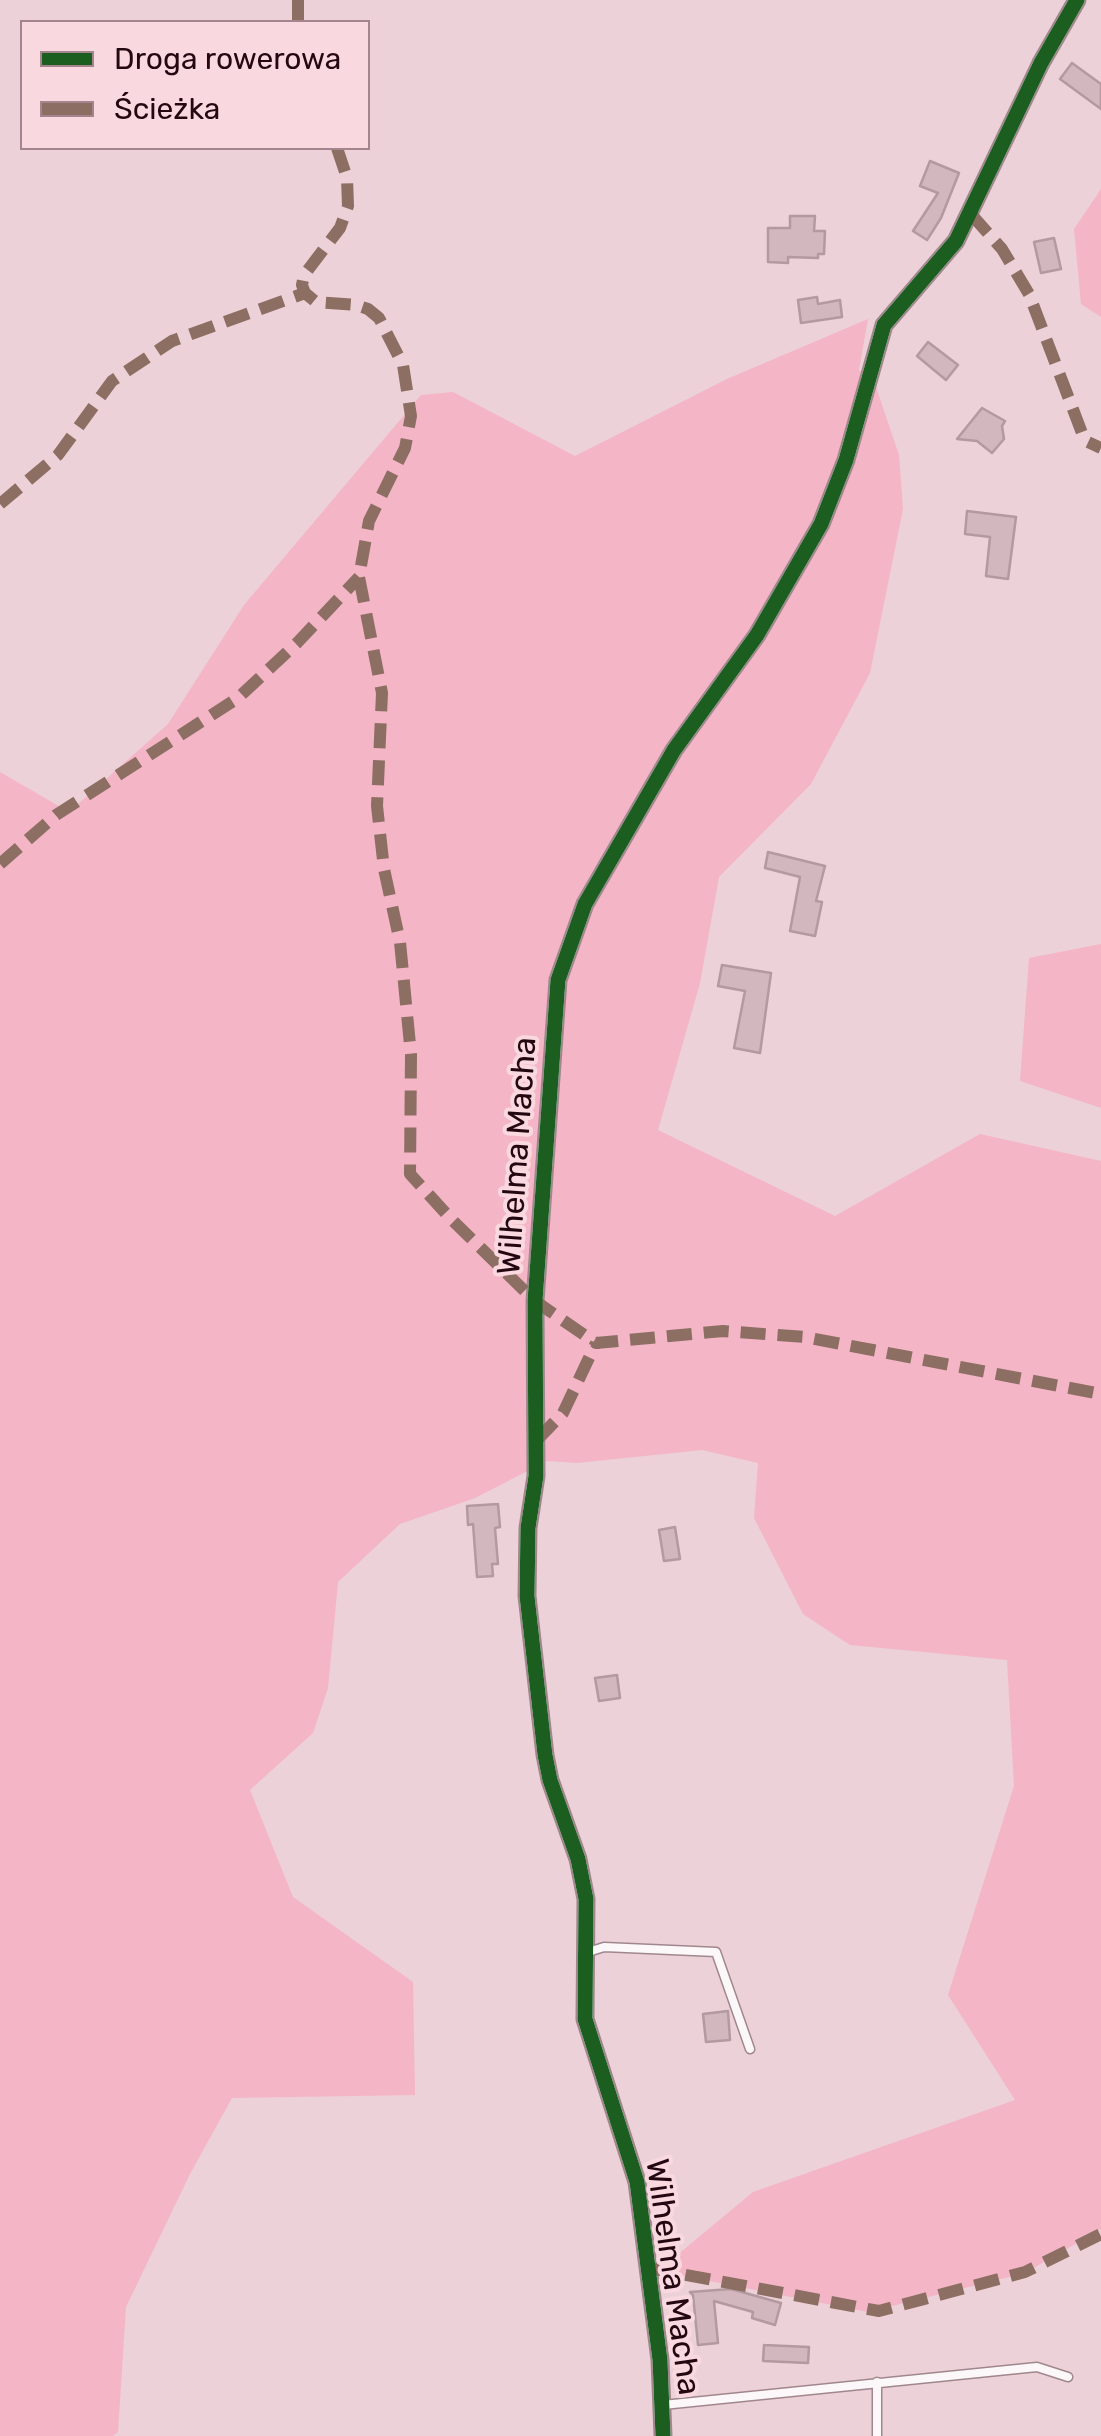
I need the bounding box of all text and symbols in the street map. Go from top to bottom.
legend [20,20,370,150]
text: Droga rowerowa [114,41,341,77]
text: Ścieżka [114,91,220,127]
street label: Wilhelma Macha [491,1036,545,1276]
street label: Wilhelma Macha [636,2156,708,2398]

